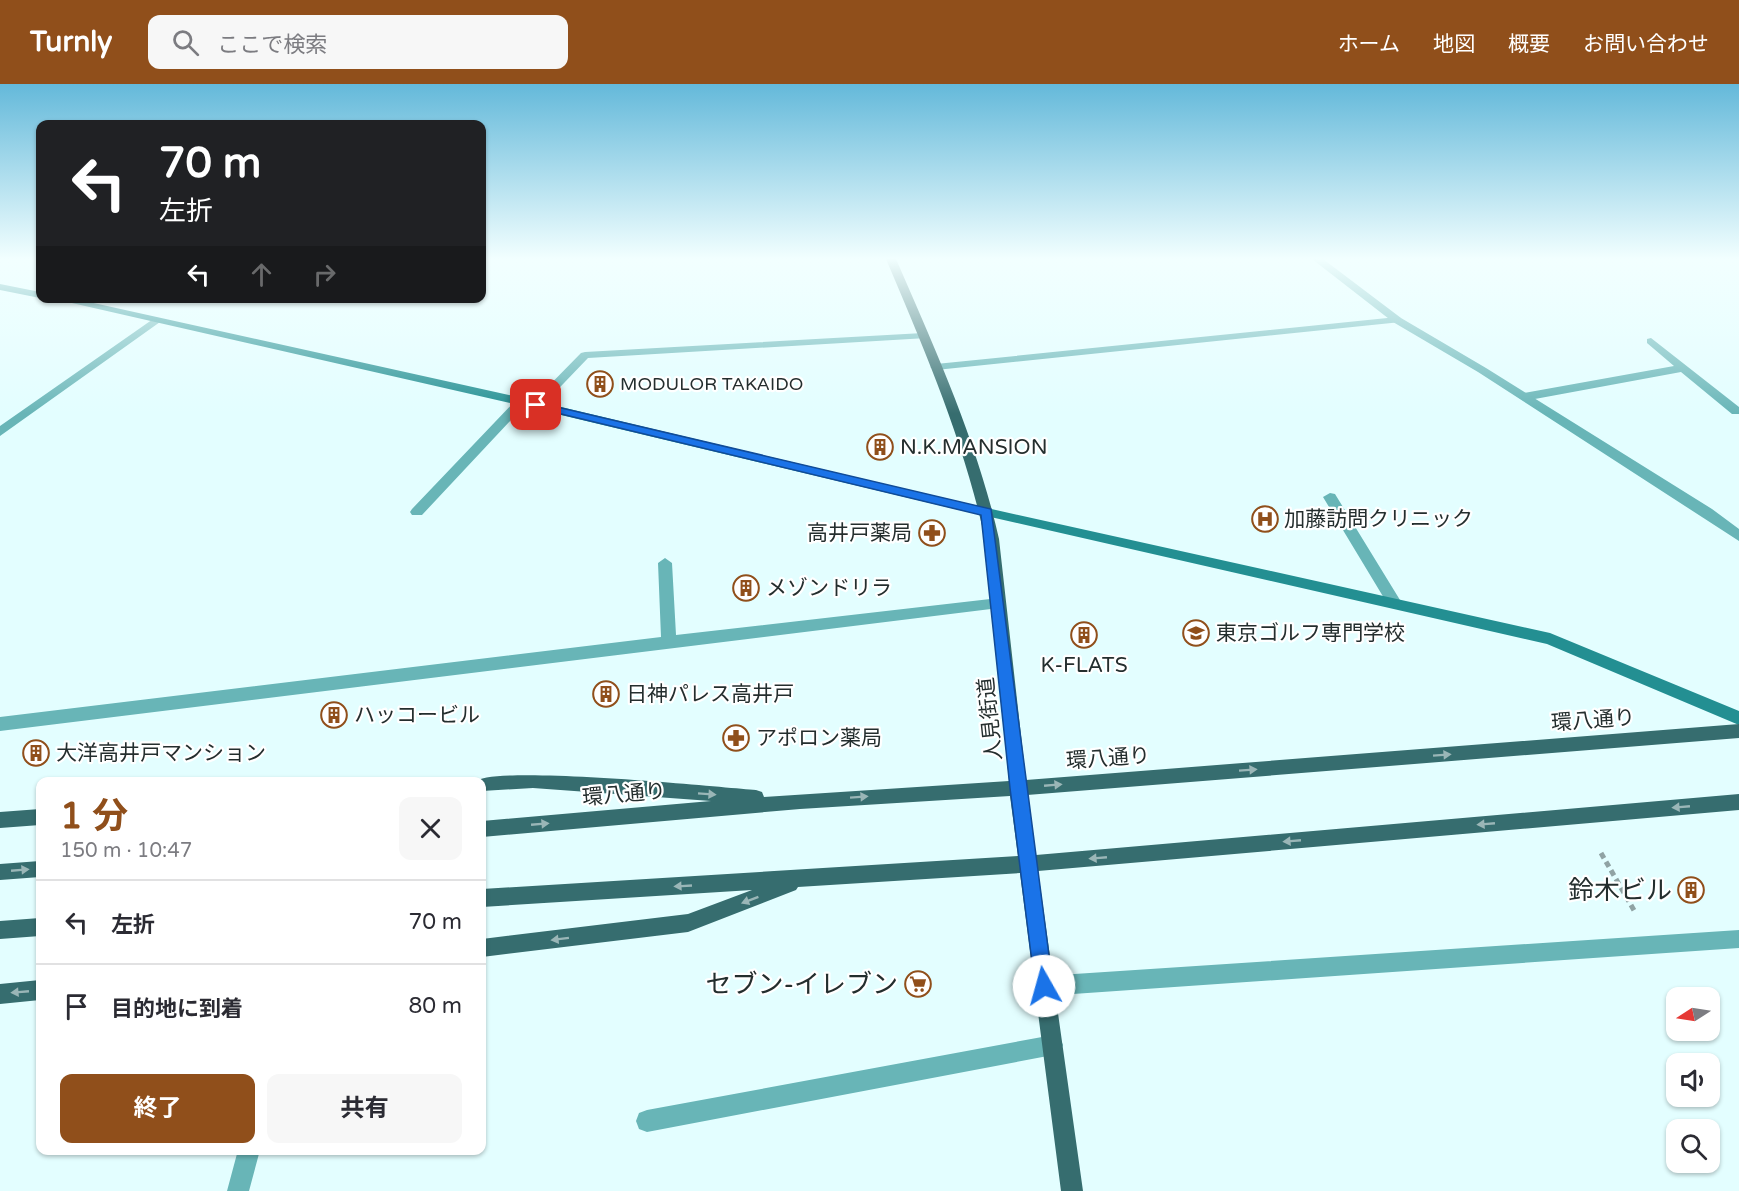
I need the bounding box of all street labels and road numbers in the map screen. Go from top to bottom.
street label: 人見街道 [974,676,1007,762]
street label: 環八通り [1550,705,1636,736]
street label: 環八通り [1065,743,1151,774]
street label: 環八通り [581,778,667,811]

